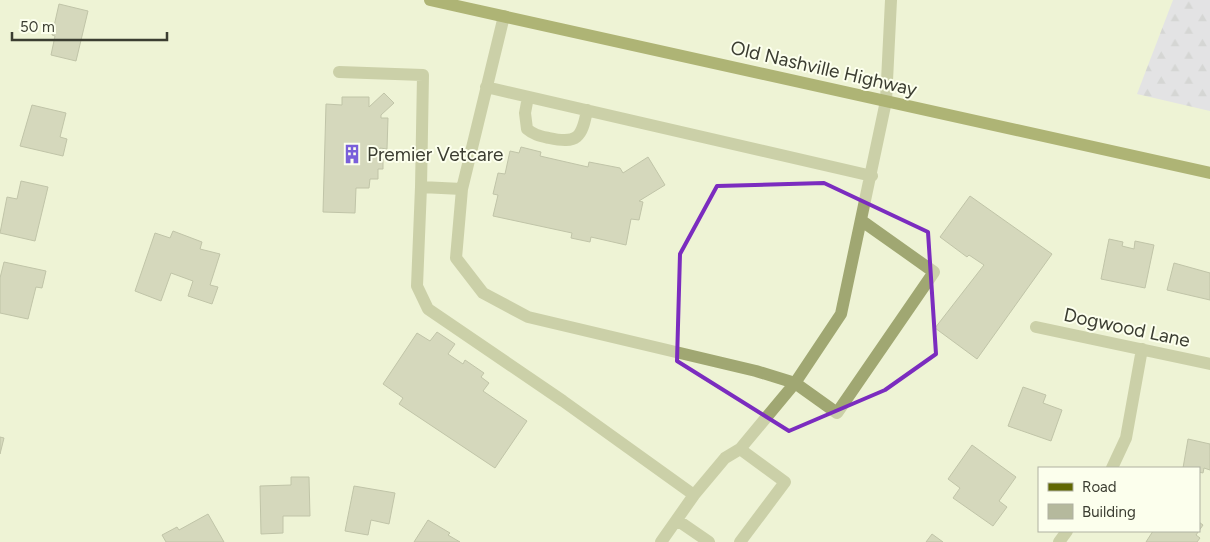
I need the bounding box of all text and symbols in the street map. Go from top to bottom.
scale bar [12,10,168,42]
text: 50 m [20,18,55,36]
street label: Old Nashville Highway [728,36,919,101]
building icon: Premier Vetcare [341,143,363,165]
place label: Premier Vetcare [367,143,503,166]
street label: Dogwood Lane [1062,303,1192,352]
legend [1038,467,1200,532]
text: Road [1082,478,1117,496]
text: Building [1082,503,1136,521]

